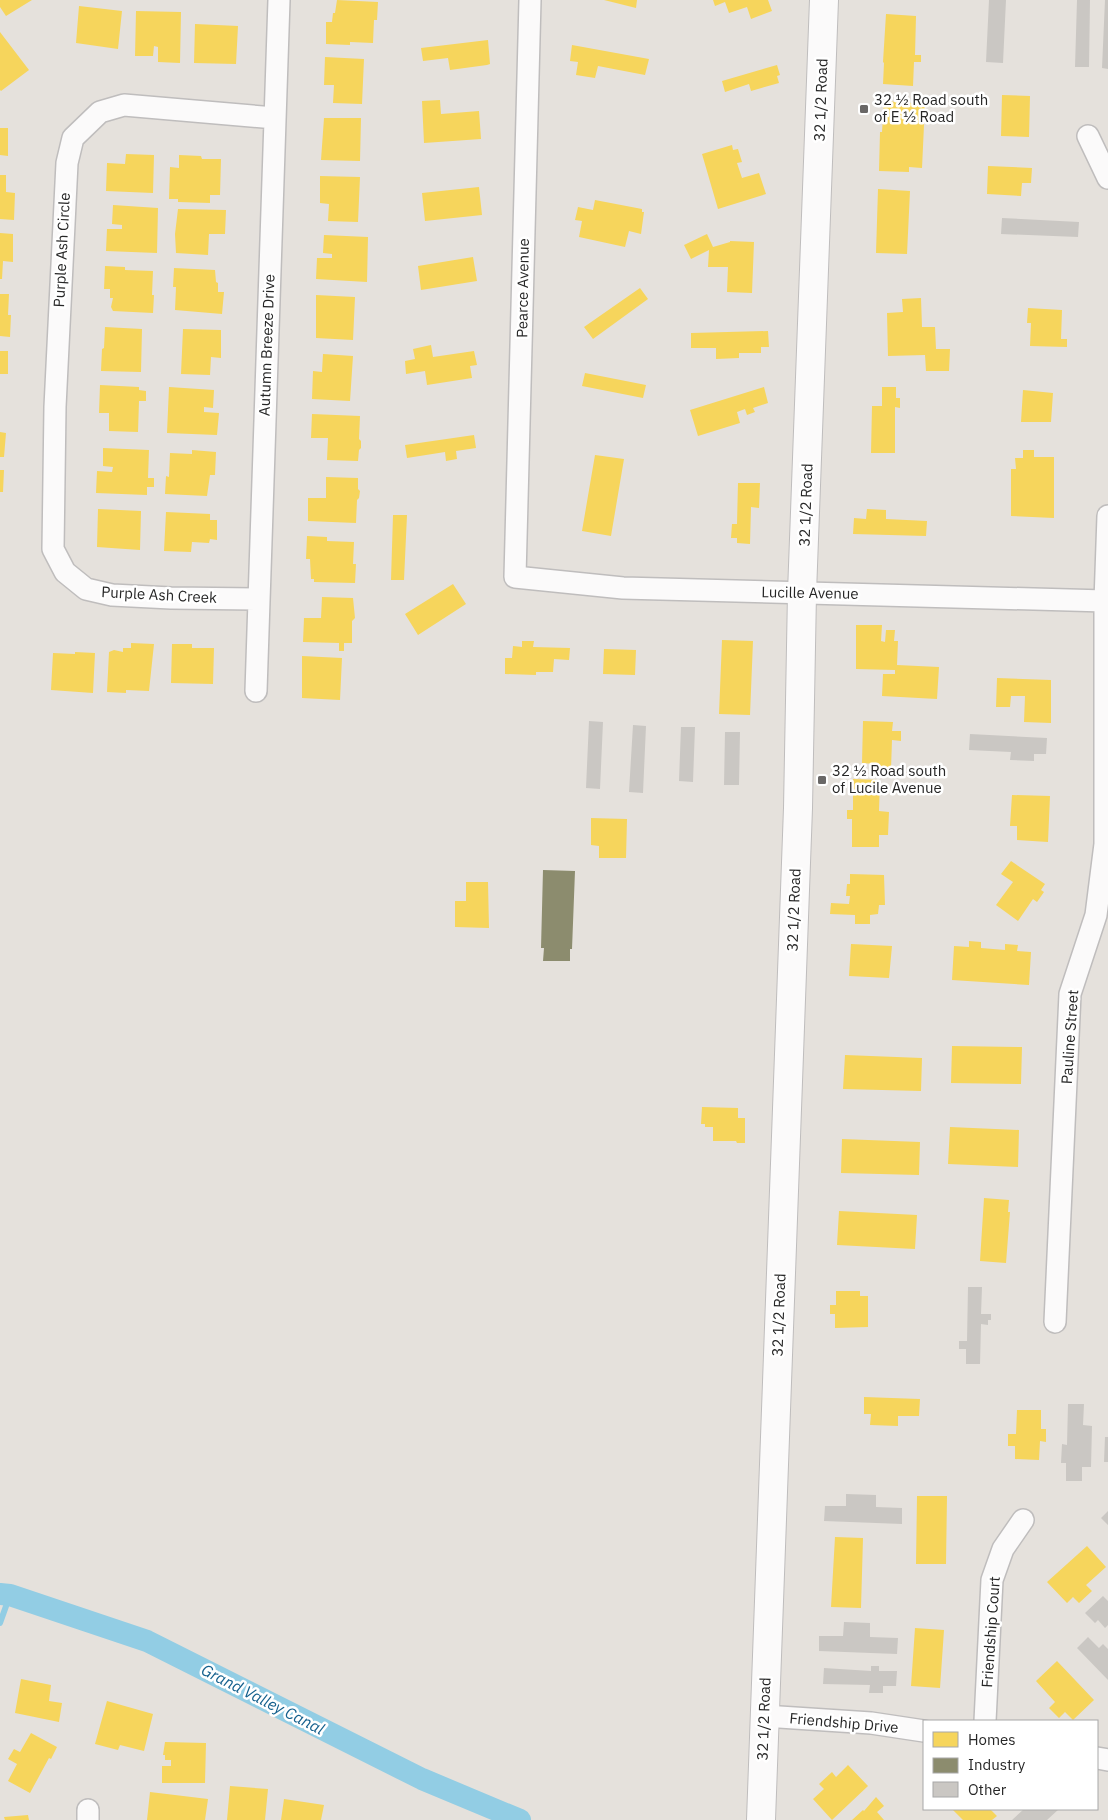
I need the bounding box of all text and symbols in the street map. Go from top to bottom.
street label: 32 1/2 Road [810,58,831,142]
place label: 32 ½ Road south of E ½ Road [874,90,988,126]
marker: 32 ½ Road south of E ½ Road [858,103,870,115]
street label: Purple Ash Circle [49,192,74,308]
street label: Pearce Avenue [512,238,533,338]
street label: Autumn Breeze Drive [255,274,278,416]
street label: 32 1/2 Road [795,463,816,547]
street label: Purple Ash Creek [101,582,217,607]
street label: Lucille Avenue [761,582,859,603]
place label: 32 ½ Road south of Lucile Avenue [832,761,946,797]
marker: 32 ½ Road south of Lucile Avenue [816,774,828,786]
street label: 32 1/2 Road [783,868,804,952]
street label: Pauline Street [1057,989,1082,1085]
street label: 32 1/2 Road [768,1273,789,1357]
street label: Friendship Court [977,1576,1004,1688]
water label: Grand Valley Canal [198,1659,329,1739]
street label: 32 1/2 Road [753,1677,774,1761]
street label: Friendship Drive [789,1708,899,1737]
legend [923,1720,1098,1810]
text: Homes [968,1730,1016,1749]
text: Industry [968,1755,1026,1774]
text: Other [968,1780,1007,1799]

